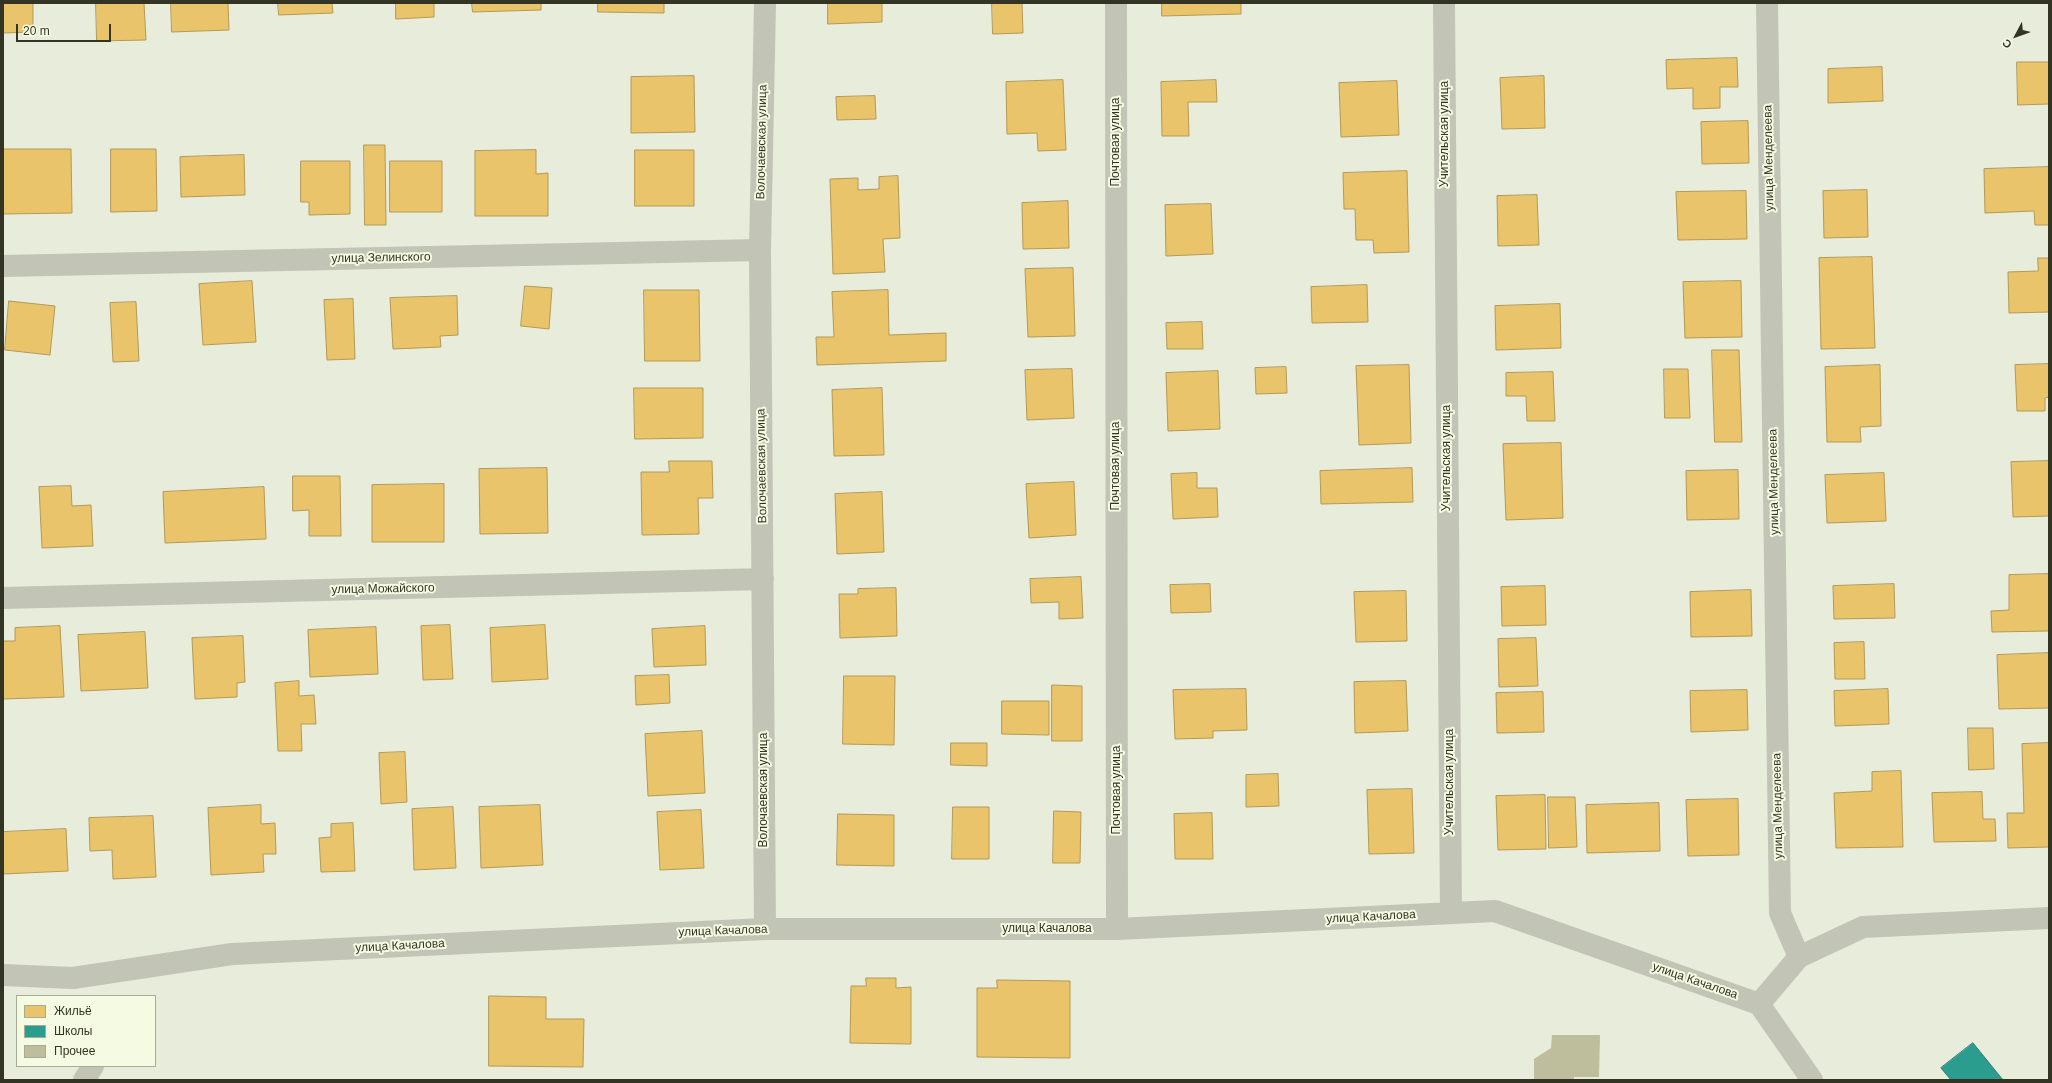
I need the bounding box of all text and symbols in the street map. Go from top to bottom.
scale bar [18,16,113,42]
north arrow [1996,16,2036,56]
text: 20 m [23,24,50,38]
text: С [2000,37,2014,51]
street label: Учительская улица [1438,81,1452,187]
street label: Волочаевская улица [754,84,770,200]
street label: Почтовая улица [1109,97,1123,187]
street label: улица Менделеева [1761,105,1777,211]
street label: улица Зелинского [331,250,431,266]
street label: Учительская улица [1440,405,1454,511]
street label: Волочаевская улица [754,408,770,524]
street label: Почтовая улица [1109,421,1123,511]
street label: улица Менделеева [1766,429,1782,535]
street label: улица Можайского [331,581,435,597]
street label: Учительская улица [1443,729,1457,835]
street label: Волочаевская улица [757,733,771,847]
street label: Почтовая улица [1110,745,1124,835]
street label: улица Менделеева [1770,753,1786,859]
street label: улица Качалова [1326,907,1416,927]
street label: улица Качалова [678,922,768,940]
street label: улица Качалова [1002,922,1092,936]
street label: улица Качалова [355,936,445,956]
street label: улица Качалова [1650,960,1740,1002]
legend [16,995,156,1067]
text: Жильё [54,1004,92,1018]
text: Школы [54,1024,92,1038]
text: Прочее [54,1044,95,1058]

